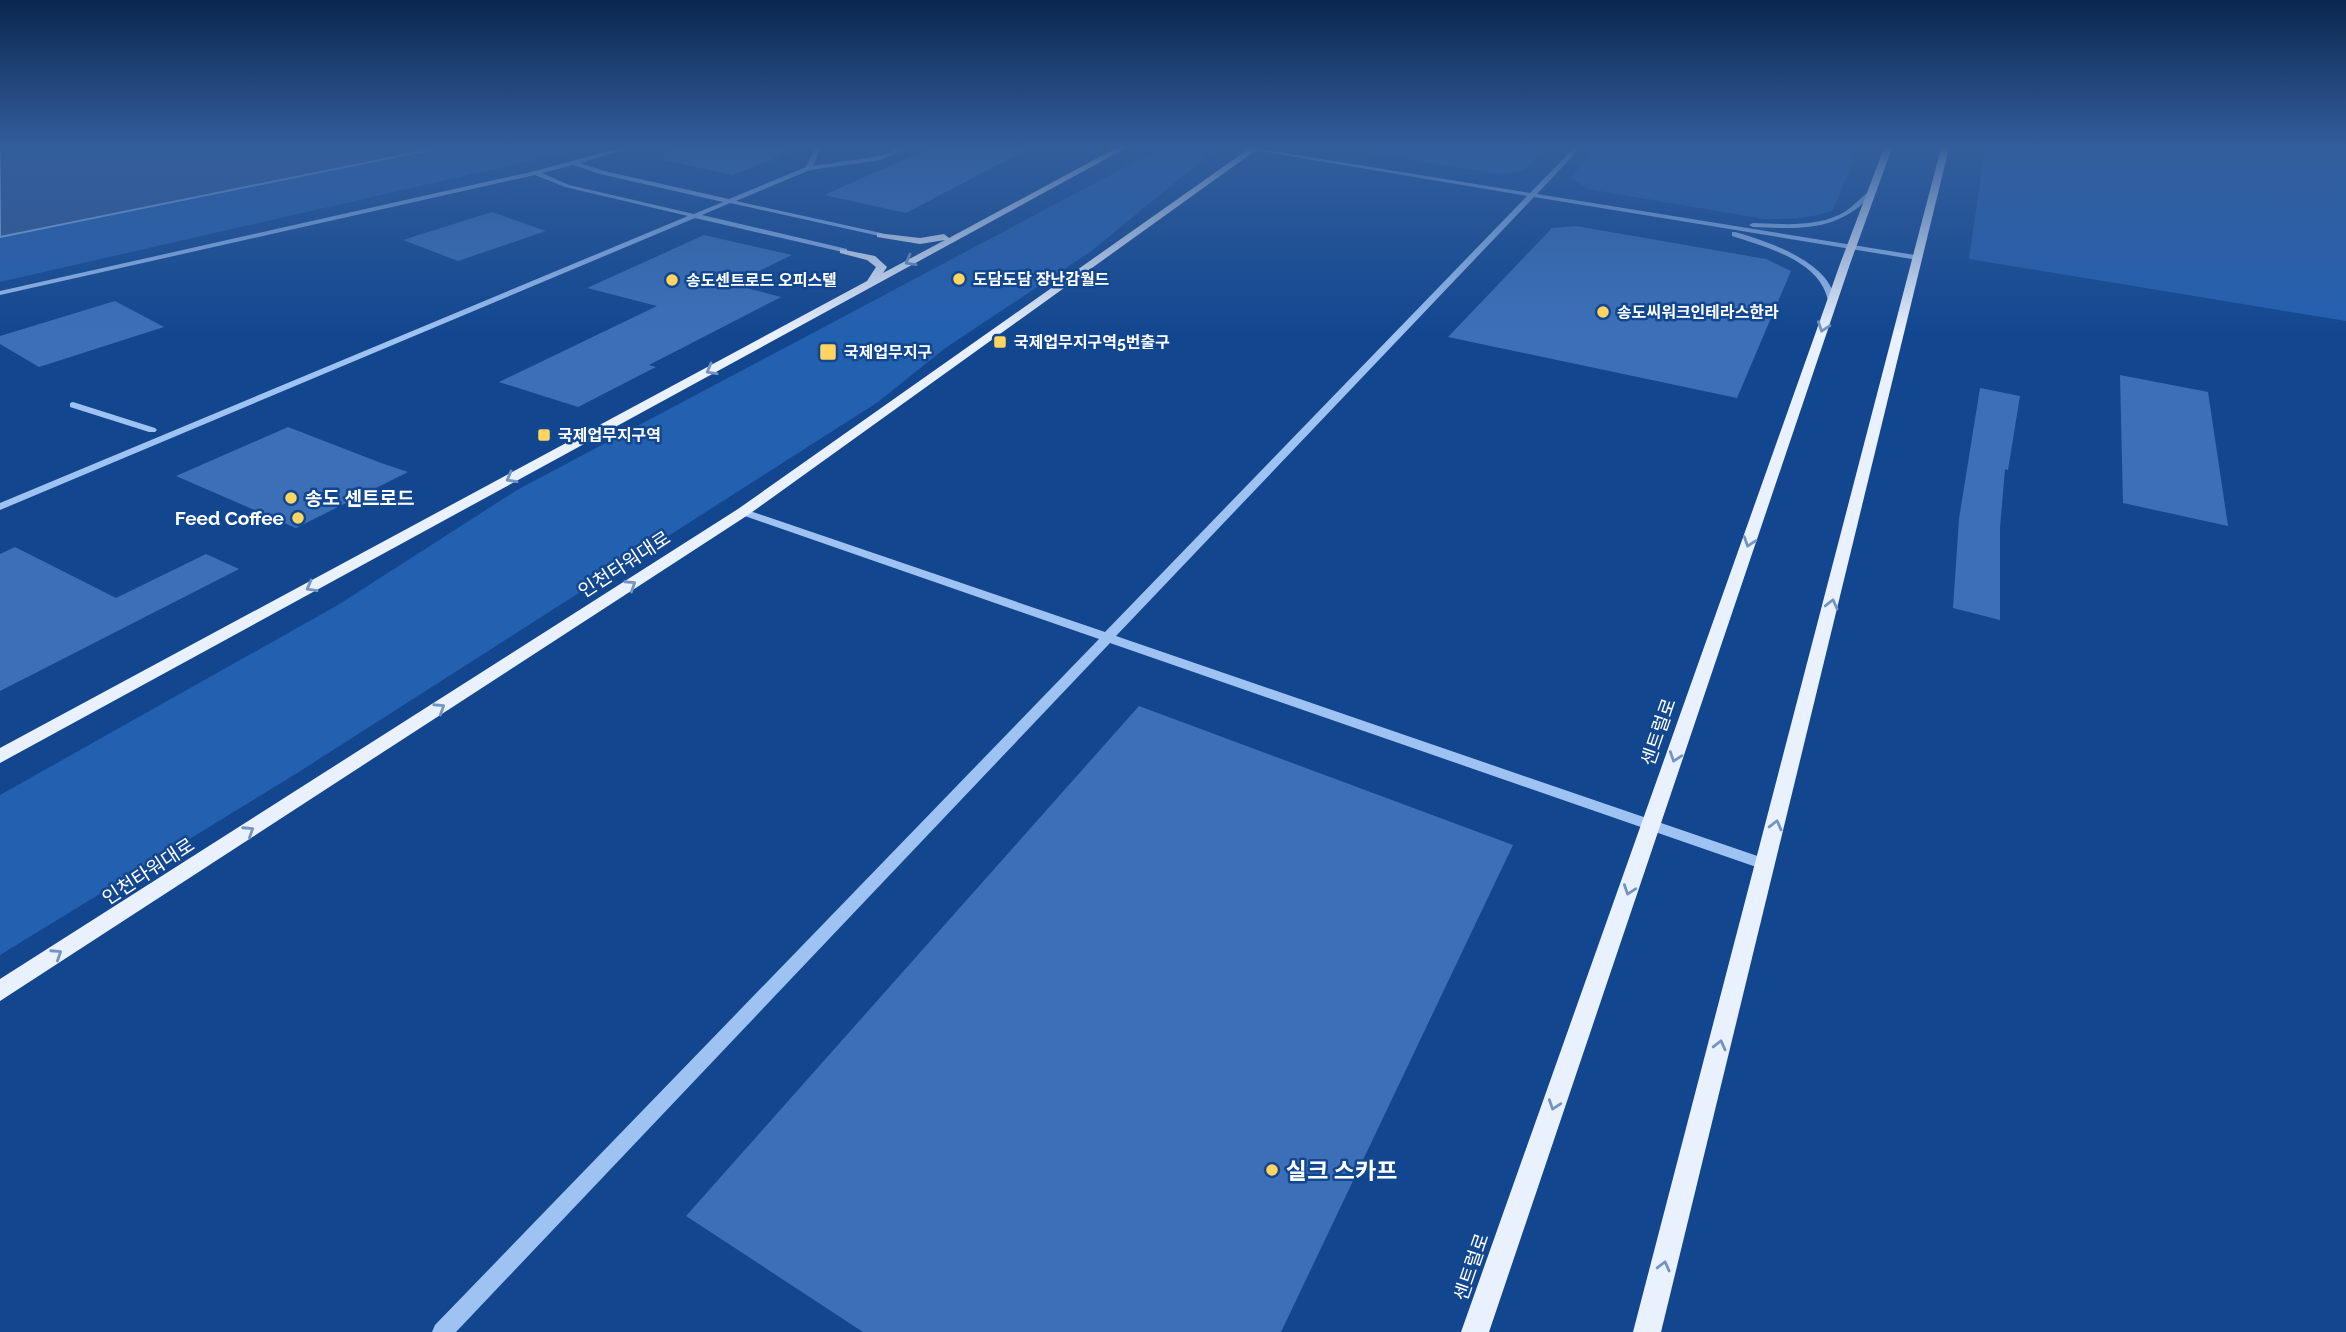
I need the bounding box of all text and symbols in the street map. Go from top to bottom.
one-way arrow [905,253,918,266]
place label: 도담도담 장난감월드 [973,270,1110,289]
place label: 송도센트로드 오피스텔 [686,271,837,290]
marker: 도담도담 장난감월드 [951,271,967,287]
marker: 송도센트로드 오피스텔 [664,272,680,288]
place label: 송도씨워크인테라스한라 [1617,303,1779,322]
marker: 송도씨워크인테라스한라 [1595,304,1611,320]
one-way arrow [1817,321,1831,333]
place label: 국제업무지구역5번출구 [1014,333,1170,352]
marker: 국제업무지구역5번출구 [992,334,1008,350]
marker: 국제업무지구 [818,342,838,362]
place label: 국제업무지구 [844,343,932,362]
one-way arrow [705,362,718,375]
place label: 국제업무지구역 [558,426,661,445]
marker: 국제업무지구역 [536,427,552,443]
one-way arrow [505,470,518,484]
place label: 송도 센트로드 [305,487,414,509]
marker: 송도 센트로드 [283,490,299,506]
place label: Feed Coffee [175,507,284,529]
marker: Feed Coffee [290,510,306,526]
street label: 인천타워대로 [574,526,674,602]
one-way arrow [1743,536,1757,548]
one-way arrow [306,579,318,592]
one-way arrow [623,580,636,593]
one-way arrow [1824,598,1838,610]
street label: 센트럴로 [1636,695,1680,769]
one-way arrow [432,703,445,716]
one-way arrow [1669,751,1683,763]
one-way arrow [1768,819,1782,831]
one-way arrow [241,826,254,839]
street label: 인천타워대로 [98,833,198,909]
one-way arrow [1623,884,1637,896]
one-way arrow [50,950,63,963]
one-way arrow [1712,1040,1726,1052]
one-way arrow [1548,1098,1562,1111]
place label: 실크 스카프 [1286,1157,1397,1184]
marker: 실크 스카프 [1264,1162,1280,1178]
street label: 센트럴로 [1449,1230,1493,1304]
one-way arrow [1656,1260,1670,1272]

